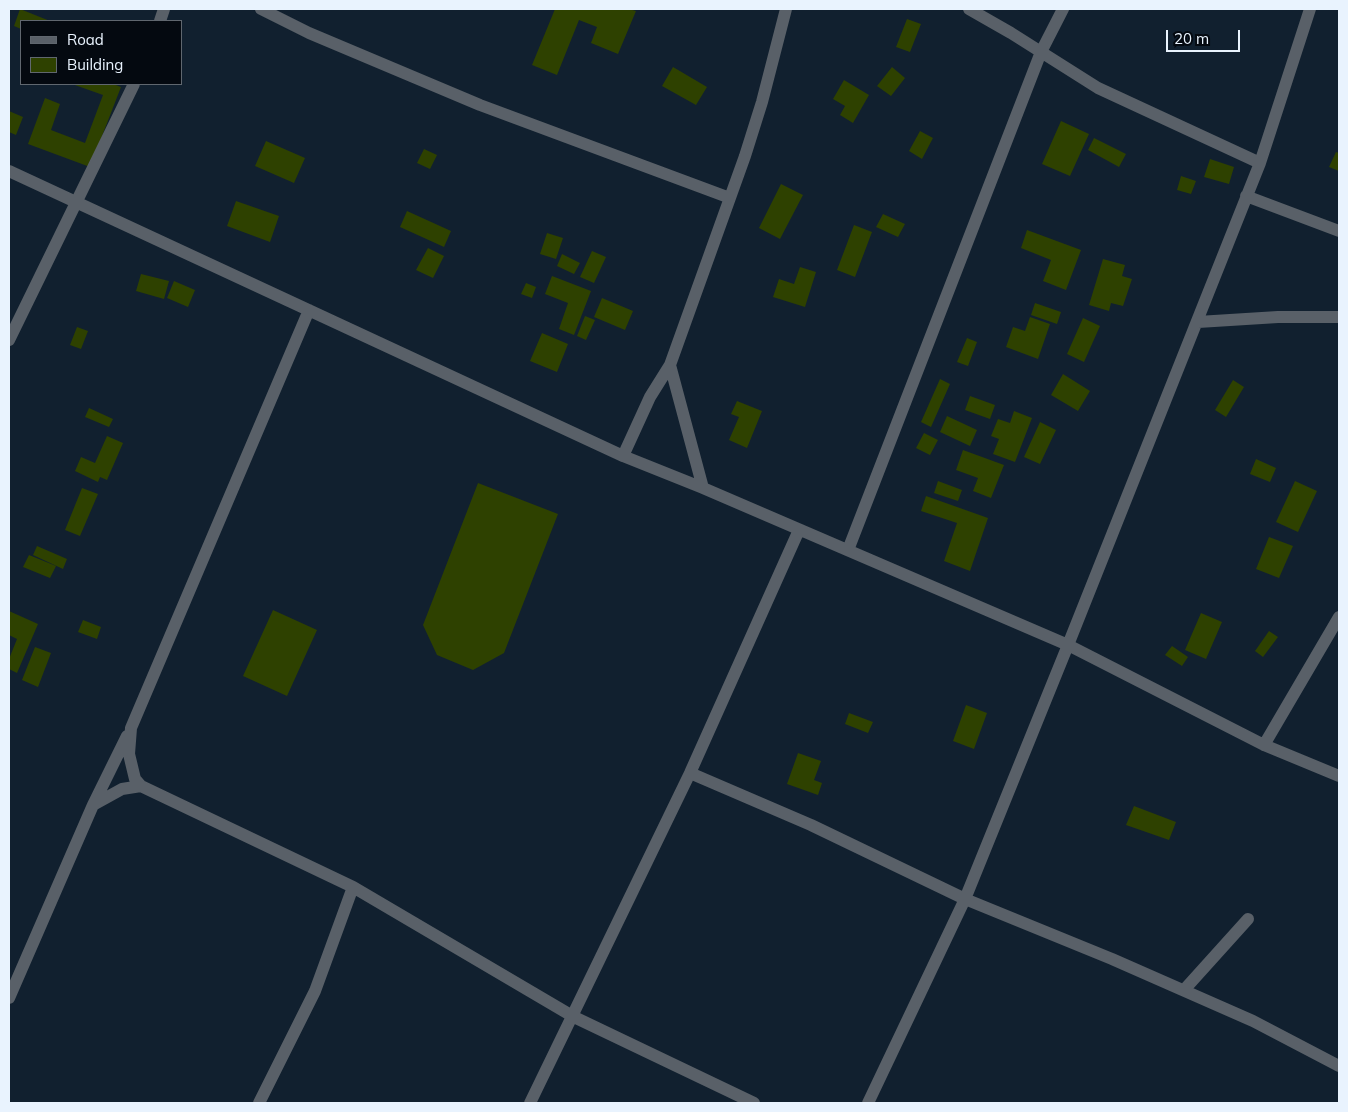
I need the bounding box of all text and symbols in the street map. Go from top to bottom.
legend [20,20,182,85]
scale bar [1168,20,1242,52]
text: 20 m [1174,29,1209,48]
text: Road [67,30,104,49]
text: Building [67,55,123,74]

